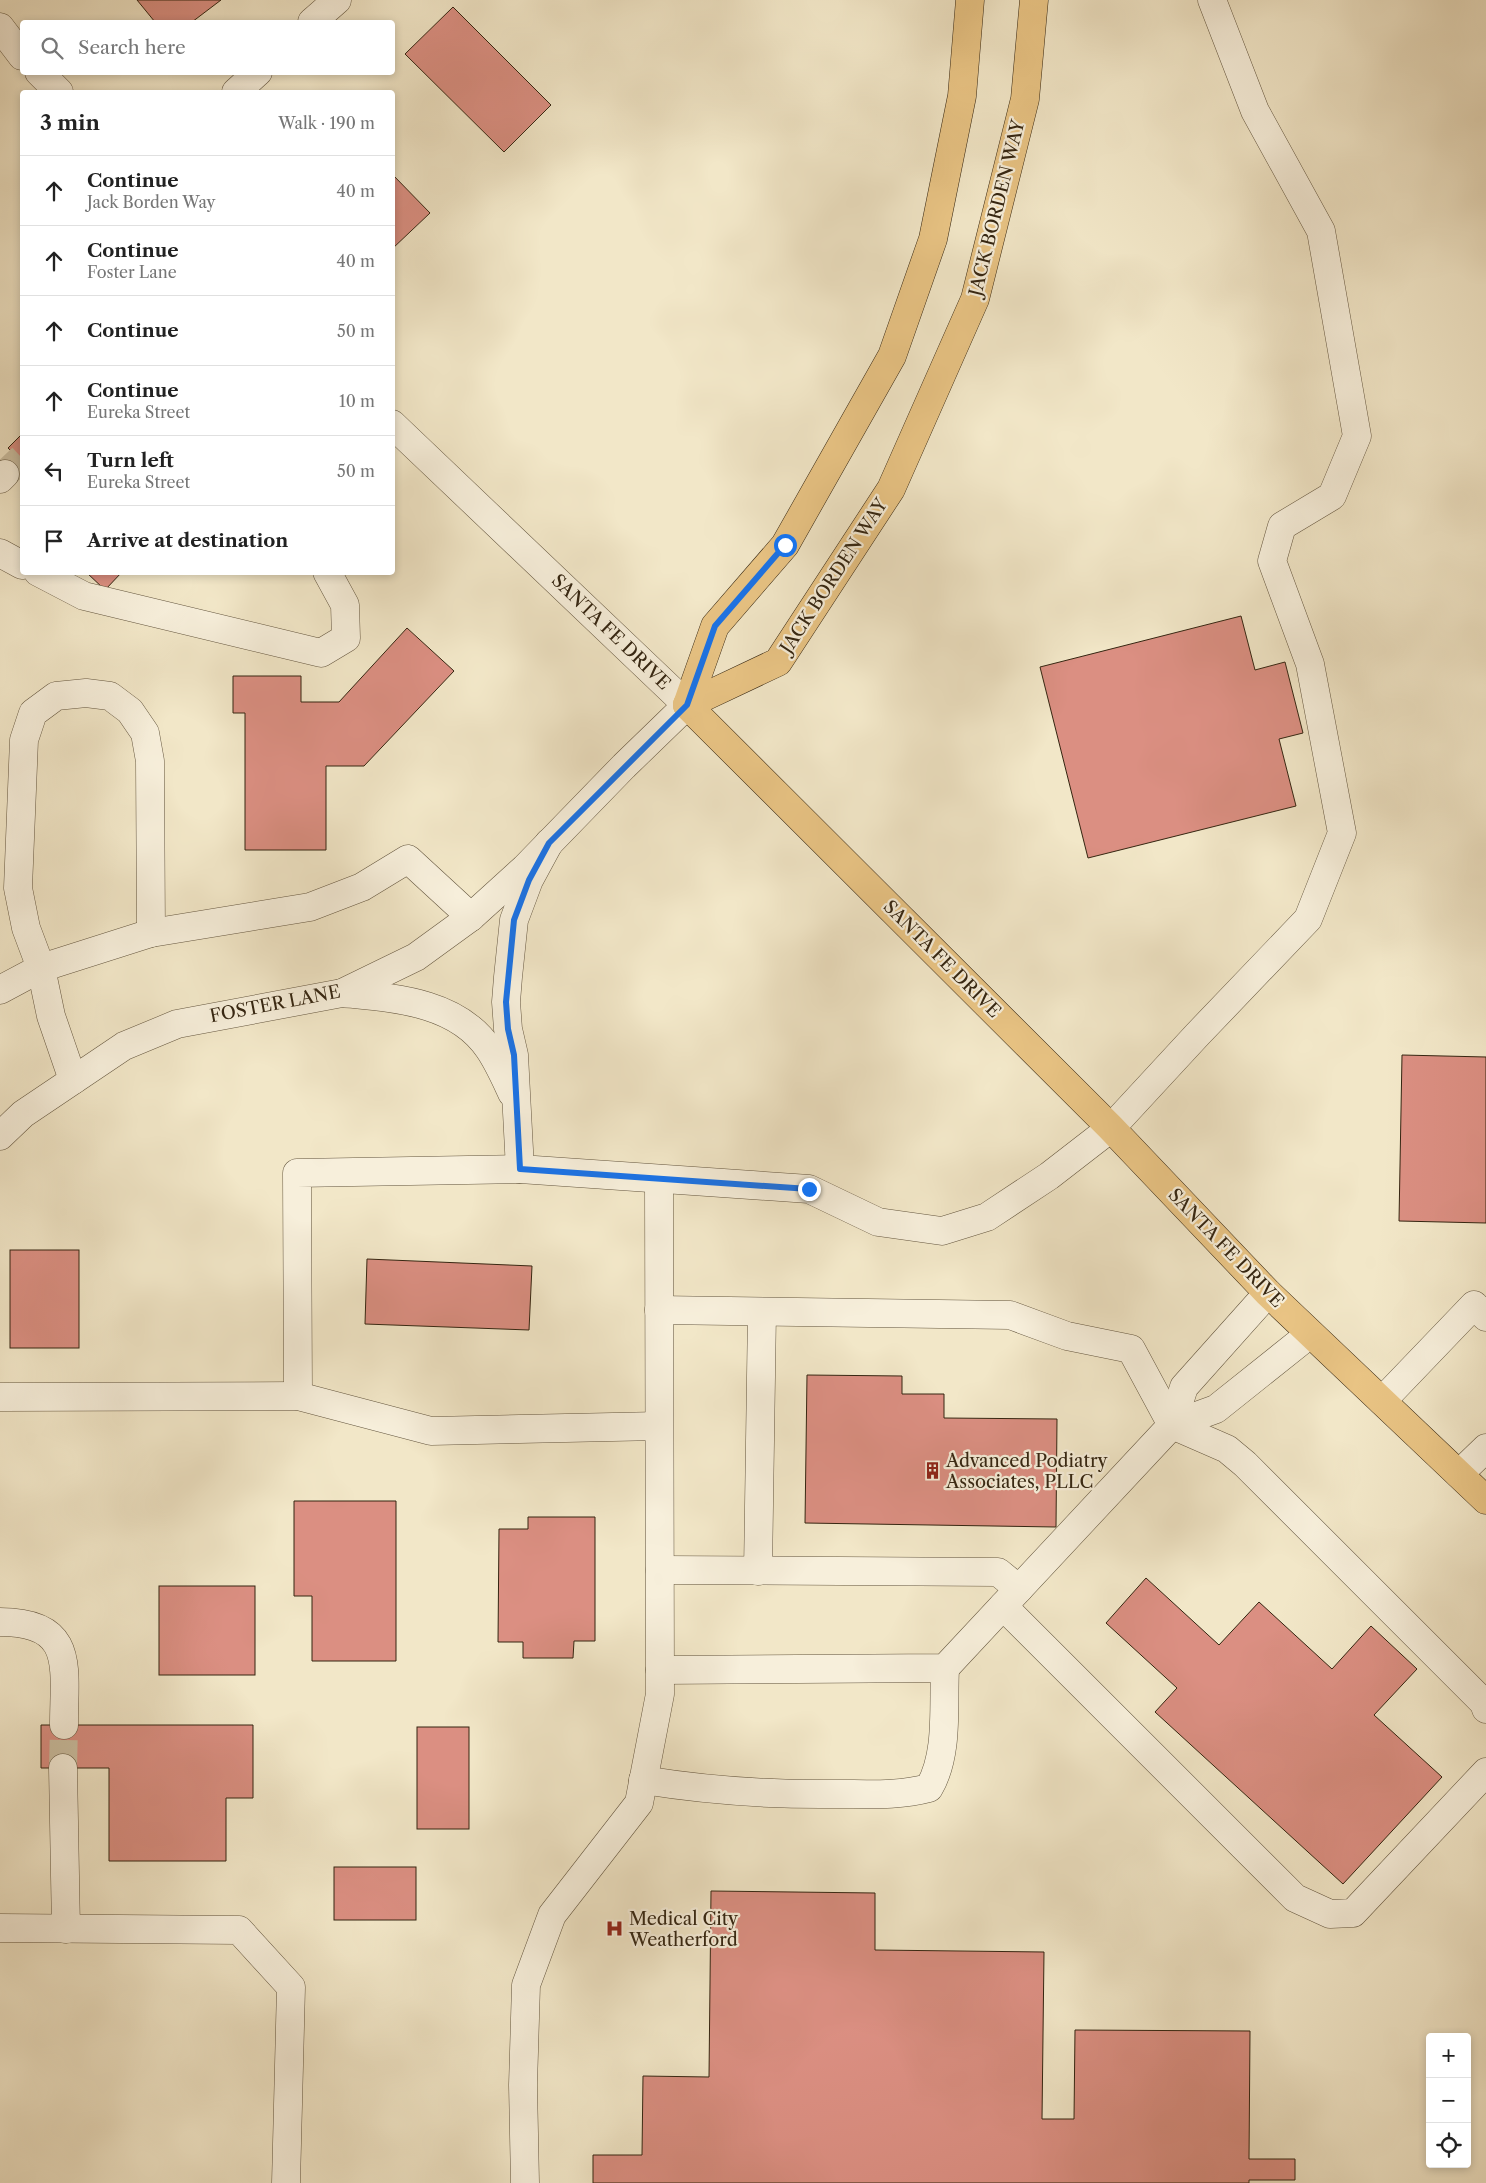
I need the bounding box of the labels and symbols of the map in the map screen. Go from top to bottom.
street label: JACK BORDEN WAY [964,116,1030,301]
street label: JACK BORDEN WAY [774,493,893,660]
route start [774,534,797,557]
street label: SANTA FE DRIVE [547,570,675,694]
street label: SANTA FE DRIVE [879,896,1005,1022]
street label: FOSTER LANE [208,981,342,1027]
route end [798,1178,821,1201]
street label: SANTA FE DRIVE [1164,1184,1288,1312]
place label: Advanced Podiatry Associates, PLLC [945,1450,1108,1493]
building icon: Advanced Podiatry Associates, PLLC [922,1461,942,1481]
place label: Medical City Weatherford [628,1908,739,1951]
hospital icon: Medical City Weatherford [605,1919,625,1939]

